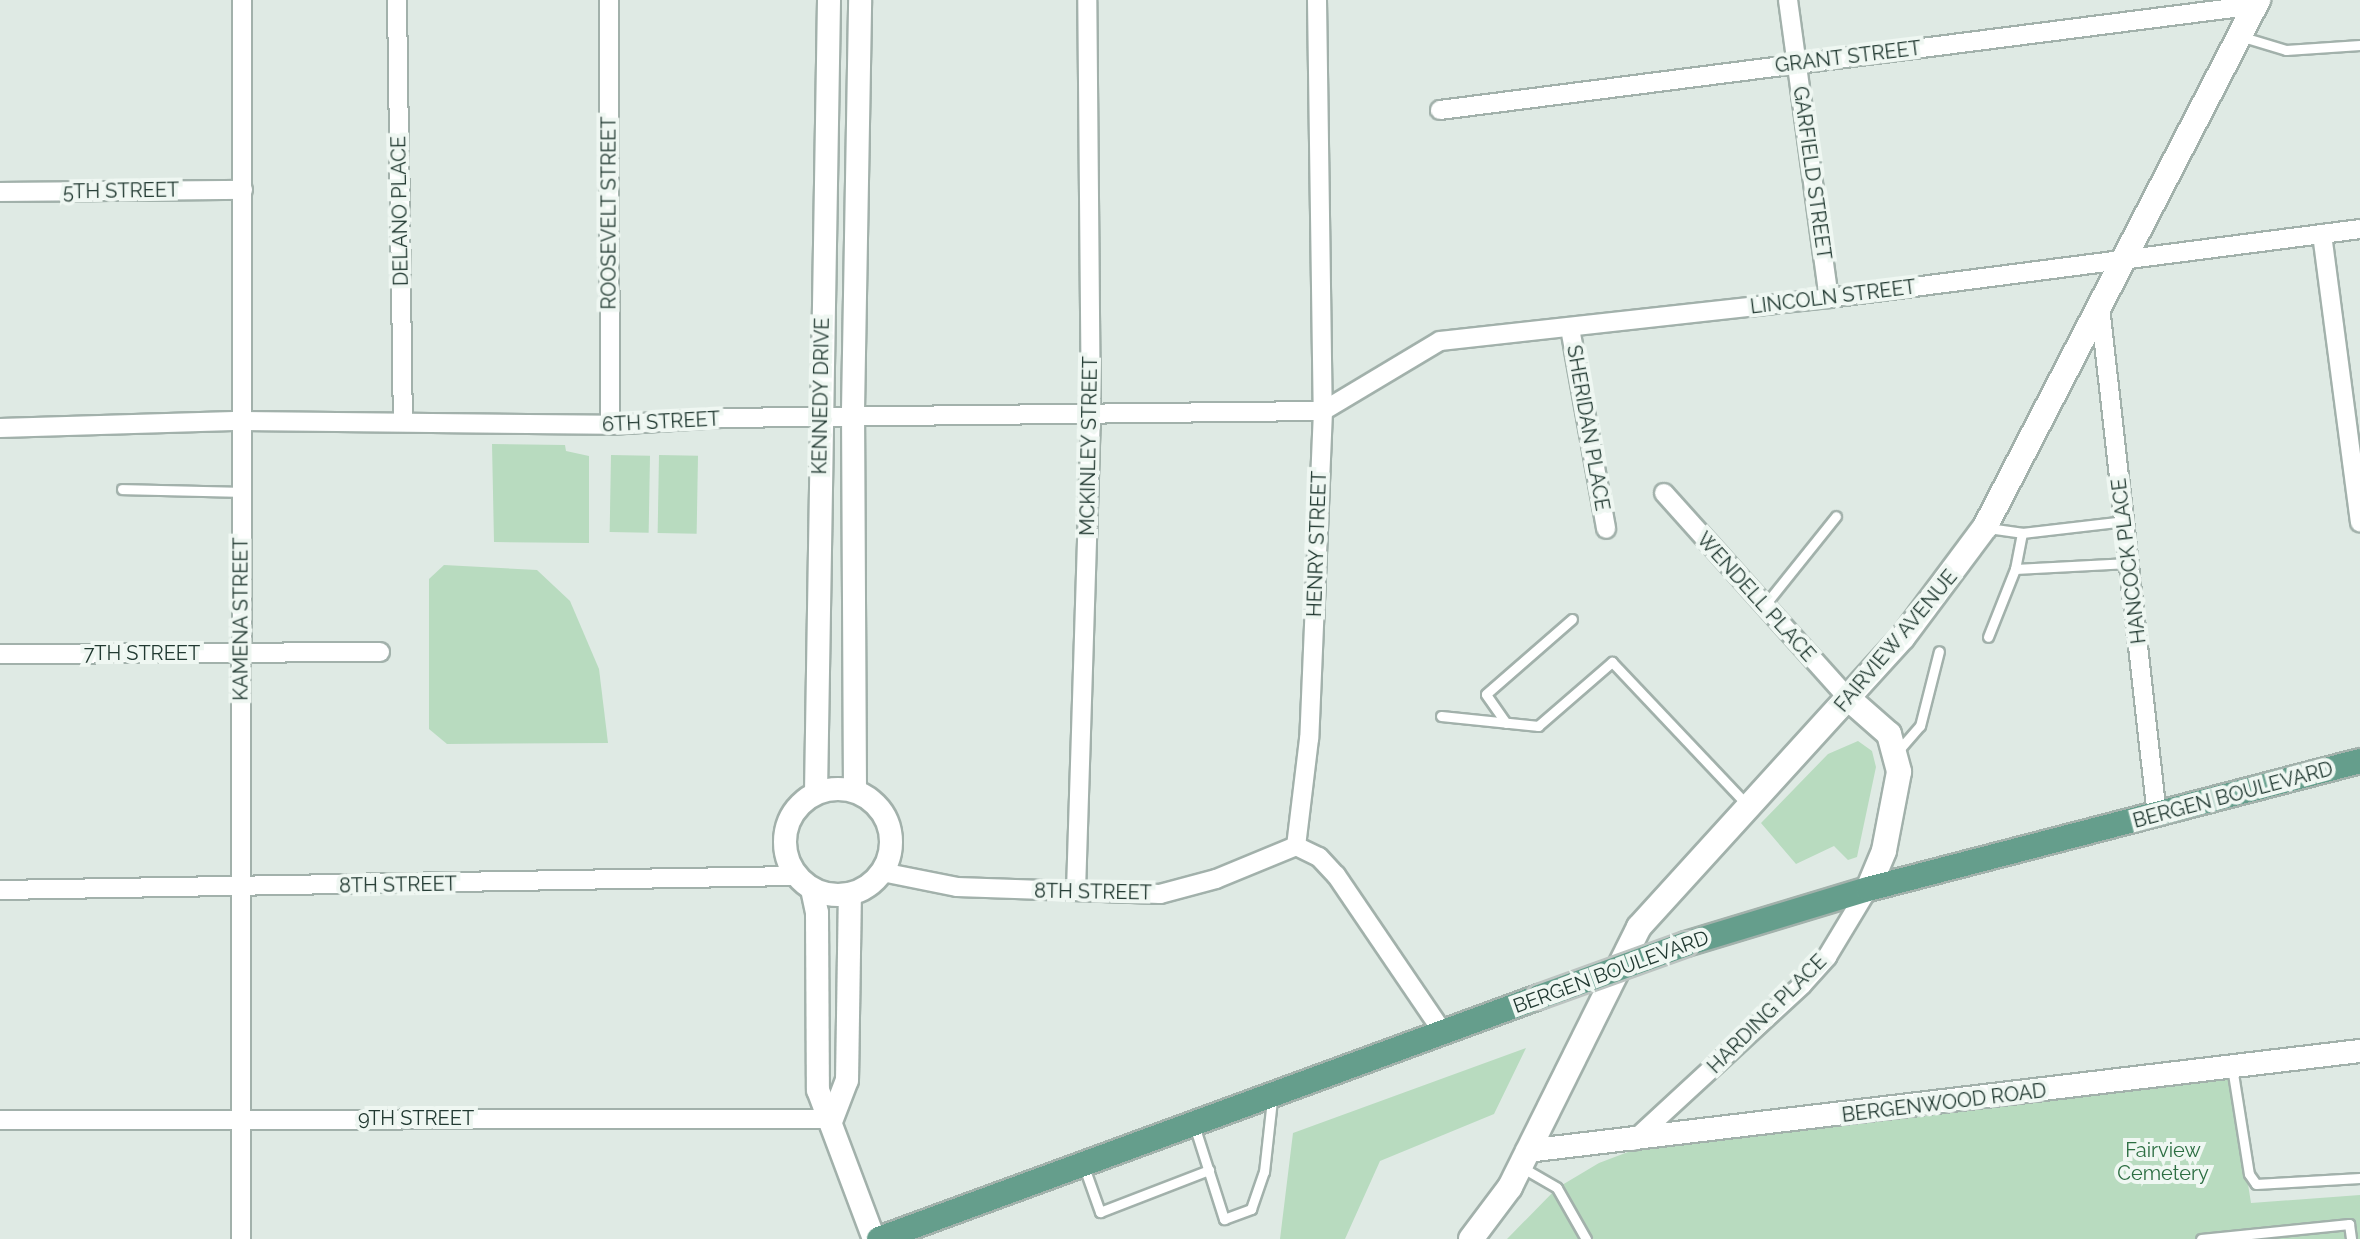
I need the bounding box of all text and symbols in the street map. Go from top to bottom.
street label: GRANT STREET [1773,36,1923,78]
street label: GARFIELD STREET [1788,85,1836,261]
street label: ROOSEVELT STREET [597,116,621,310]
street label: DELANO PLACE [387,136,413,286]
street label: 5TH STREET [63,178,179,204]
street label: LINCOLN STREET [1749,275,1917,319]
street label: KENNEDY DRIVE [808,317,834,475]
street label: SHERIDAN PLACE [1562,343,1614,513]
street label: MCKINLEY STREET [1075,356,1103,536]
street label: 6TH STREET [601,407,721,437]
street label: HENRY STREET [1302,470,1332,618]
street label: HANCOCK PLACE [2107,477,2151,645]
street label: WENDELL PLACE [1691,527,1821,667]
street label: KAMENA STREET [229,537,253,701]
street label: FAIRVIEW AVENUE [1829,565,1963,717]
street label: 7TH STREET [84,641,200,665]
street label: BERGEN BOULEVARD [2130,757,2336,833]
street label: 8TH STREET [339,872,457,898]
street label: 8TH STREET [1034,879,1152,905]
street label: BERGEN BOULEVARD [1510,925,1712,1019]
street label: HARDING PLACE [1702,949,1832,1079]
street label: BERGENWOOD ROAD [1840,1079,2048,1127]
street label: 9TH STREET [358,1106,474,1130]
park label: Fairview Cemetery [2117,1138,2209,1185]

